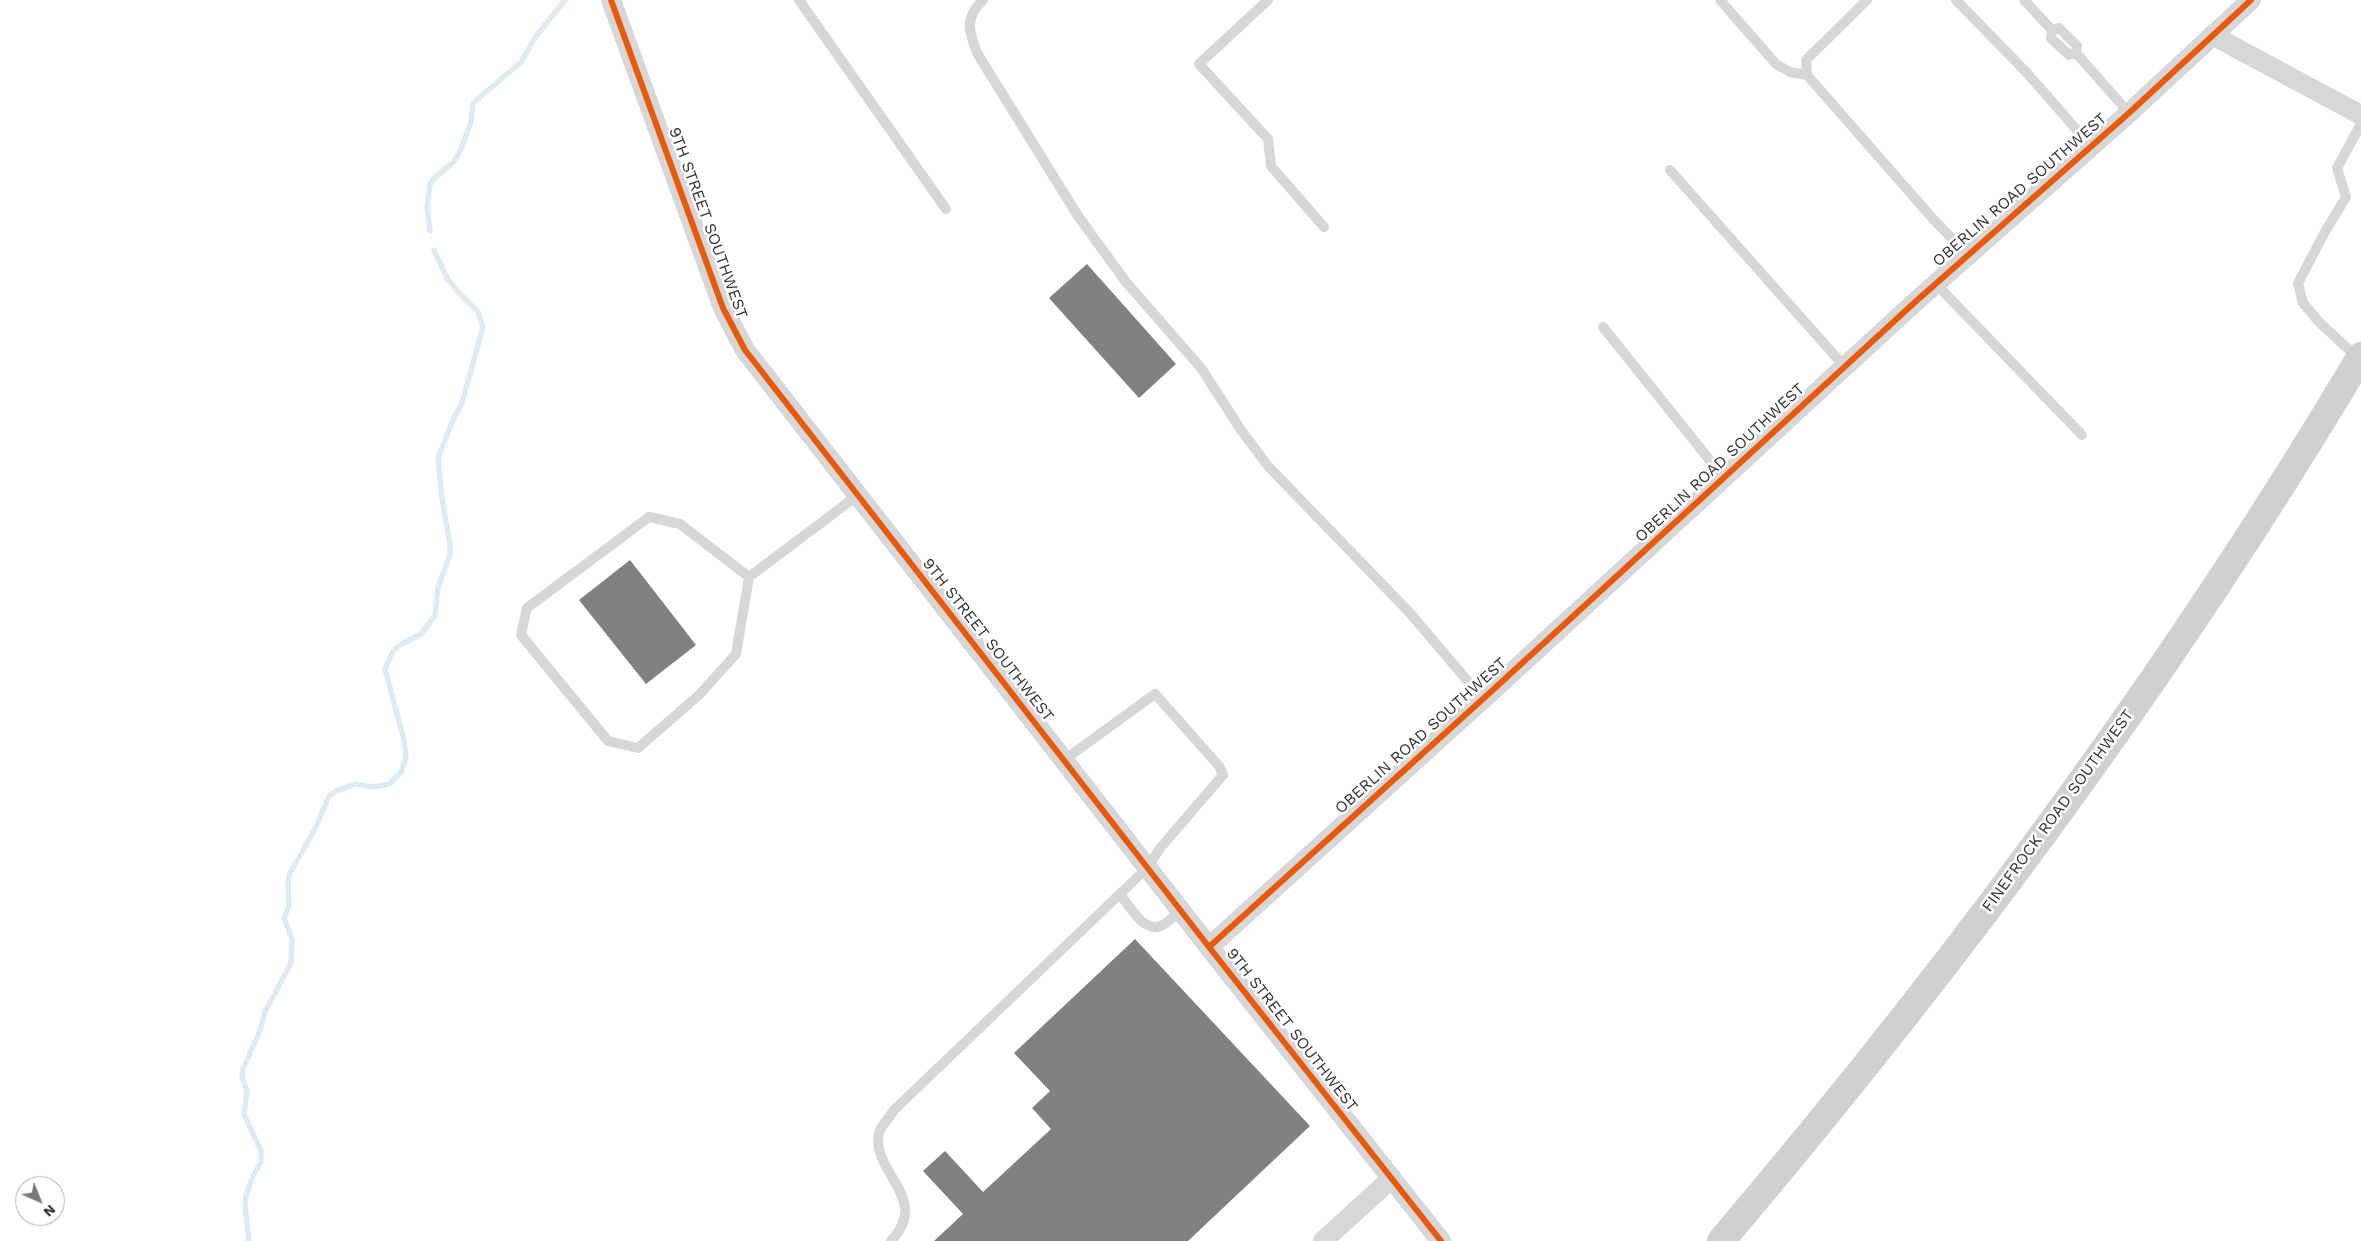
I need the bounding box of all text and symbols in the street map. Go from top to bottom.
street label: OBERLIN ROAD SOUTHWEST [1929,109,2111,271]
street label: 9TH STREET SOUTHWEST [664,125,752,321]
street label: OBERLIN ROAD SOUTHWEST [1631,379,1809,547]
street label: 9TH STREET SOUTHWEST [918,554,1058,726]
street label: OBERLIN ROAD SOUTHWEST [1331,654,1511,818]
street label: FINEFROCK ROAD SOUTHWEST [1978,706,2138,916]
street label: 9TH STREET SOUTHWEST [1222,944,1362,1116]
north arrow [15,1176,65,1226]
text: N [40,1202,59,1220]

